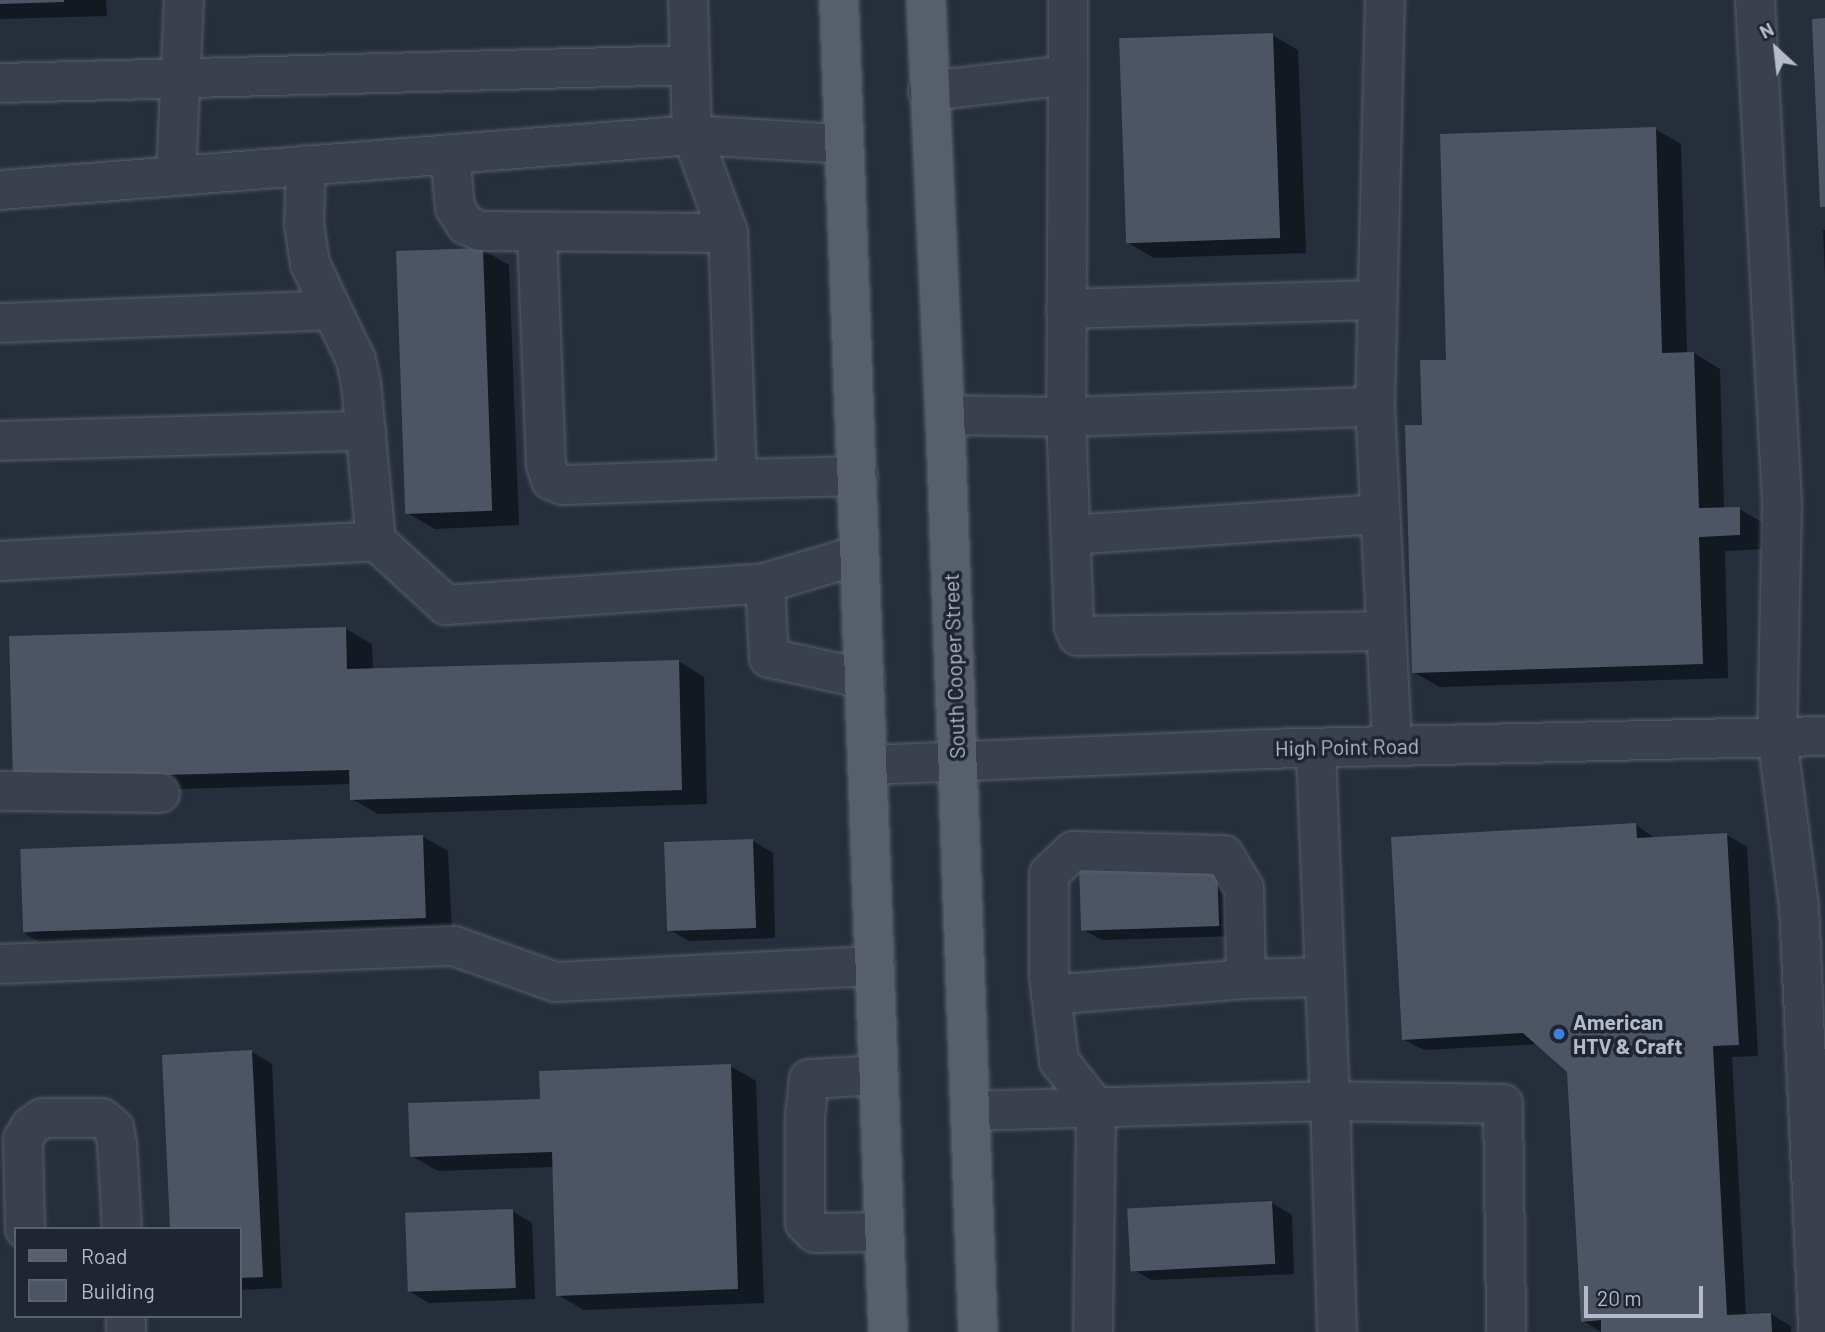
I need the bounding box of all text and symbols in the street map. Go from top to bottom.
north arrow [1741,14,1811,84]
text: N [1755,17,1777,43]
street label: South Cooper Street [938,573,970,759]
street label: High Point Road [1275,733,1419,761]
place label: American HTV & Craft [1573,1009,1682,1059]
marker: American HTV & Craft [1551,1026,1567,1042]
legend [14,1227,242,1318]
text: Road [81,1243,127,1268]
scale bar [1587,1272,1706,1316]
text: Building [81,1278,155,1303]
text: 20 m [1597,1285,1642,1310]

